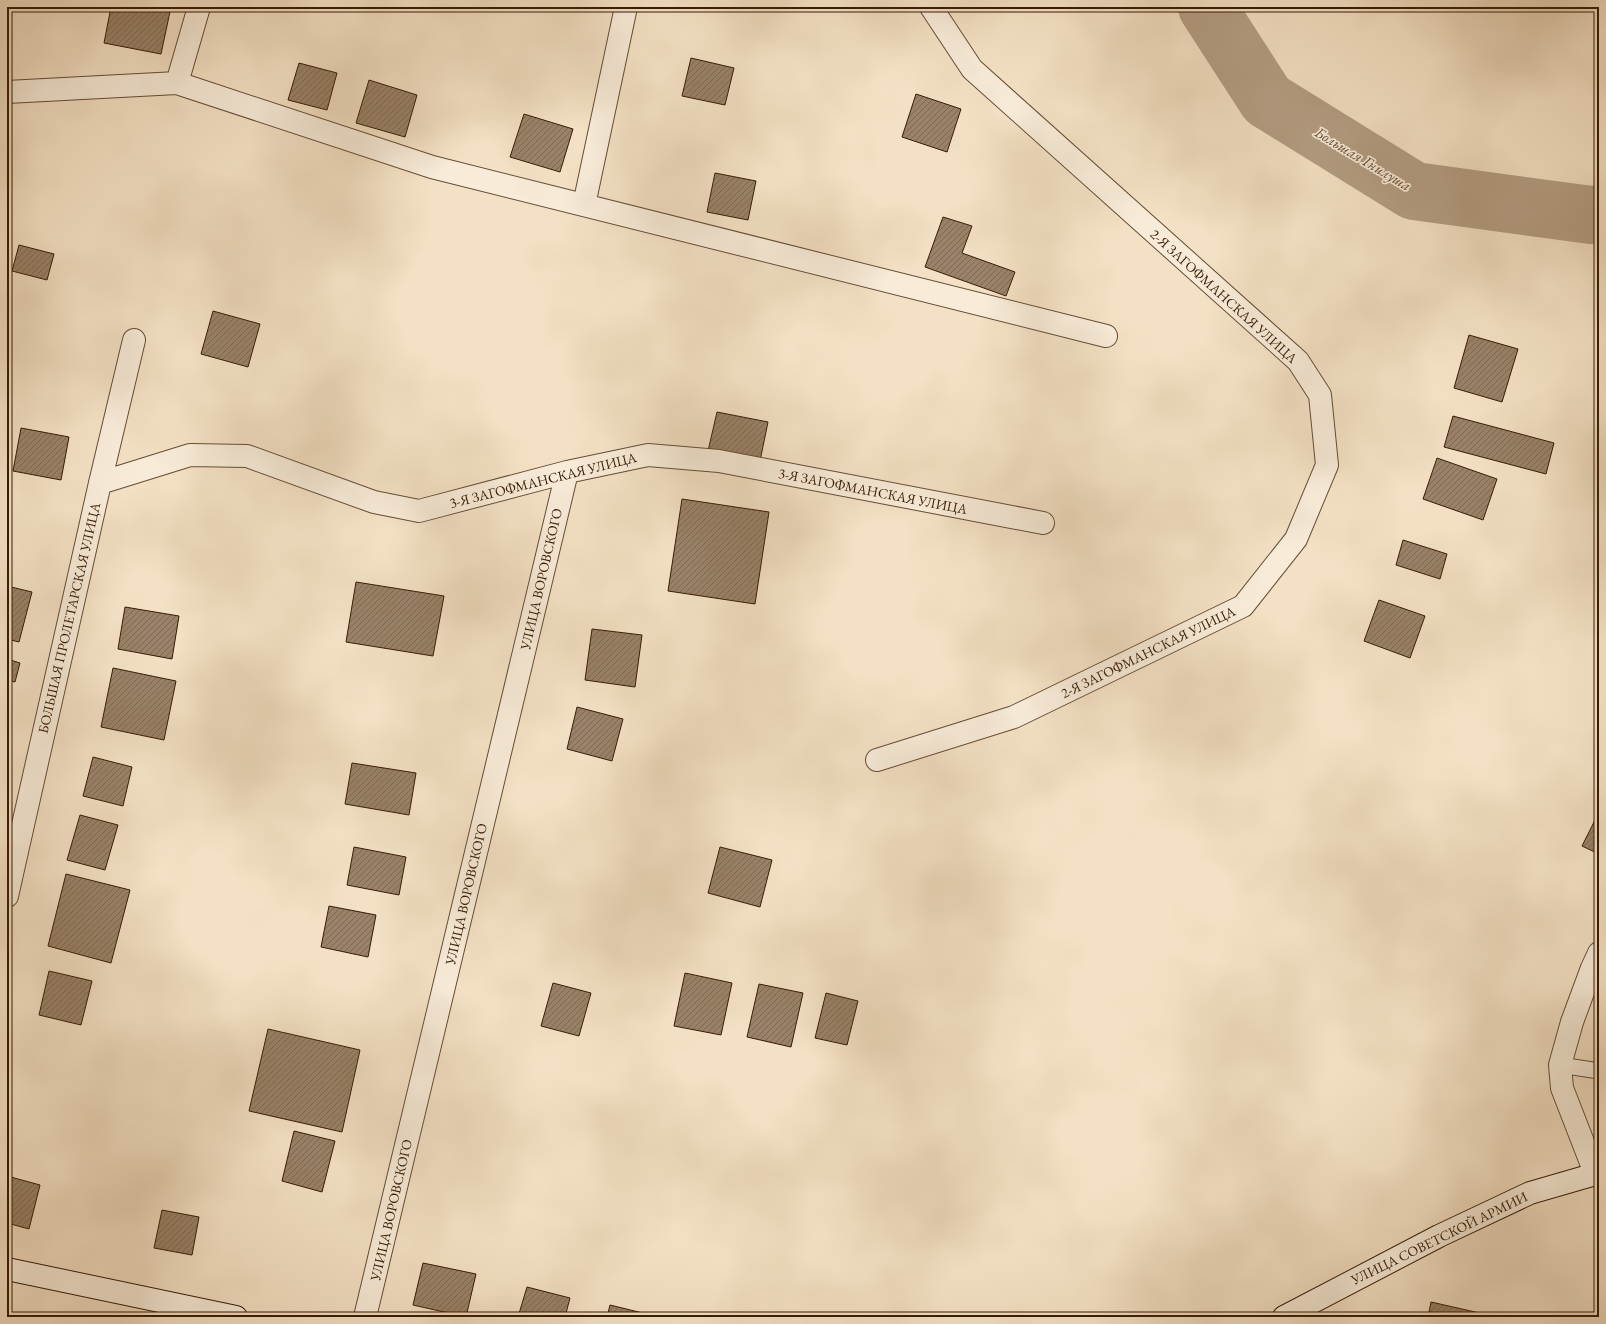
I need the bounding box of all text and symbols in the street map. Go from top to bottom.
water label: Большая Гнилуша [1311,122,1415,195]
street label: 2-Я ЗАГОФМАНСКАЯ УЛИЦА [1147,225,1302,367]
street label: 3-Я ЗАГОФМАНСКАЯ УЛИЦА [448,448,639,512]
street label: 3-Я ЗАГОФМАНСКАЯ УЛИЦА [777,464,969,518]
street label: БОЛЬШАЯ ПРОЛЕТАРСКАЯ УЛИЦА [34,500,104,735]
street label: УЛИЦА ВОРОВСКОГО [516,506,566,653]
street label: 2-Я ЗАГОФМАНСКАЯ УЛИЦА [1058,602,1238,702]
street label: УЛИЦА ВОРОВСКОГО [441,821,491,968]
street label: УЛИЦА ВОРОВСКОГО [366,1137,416,1284]
street label: УЛИЦА СОВЕТСКОЙ АРМИИ [1347,1187,1531,1289]

